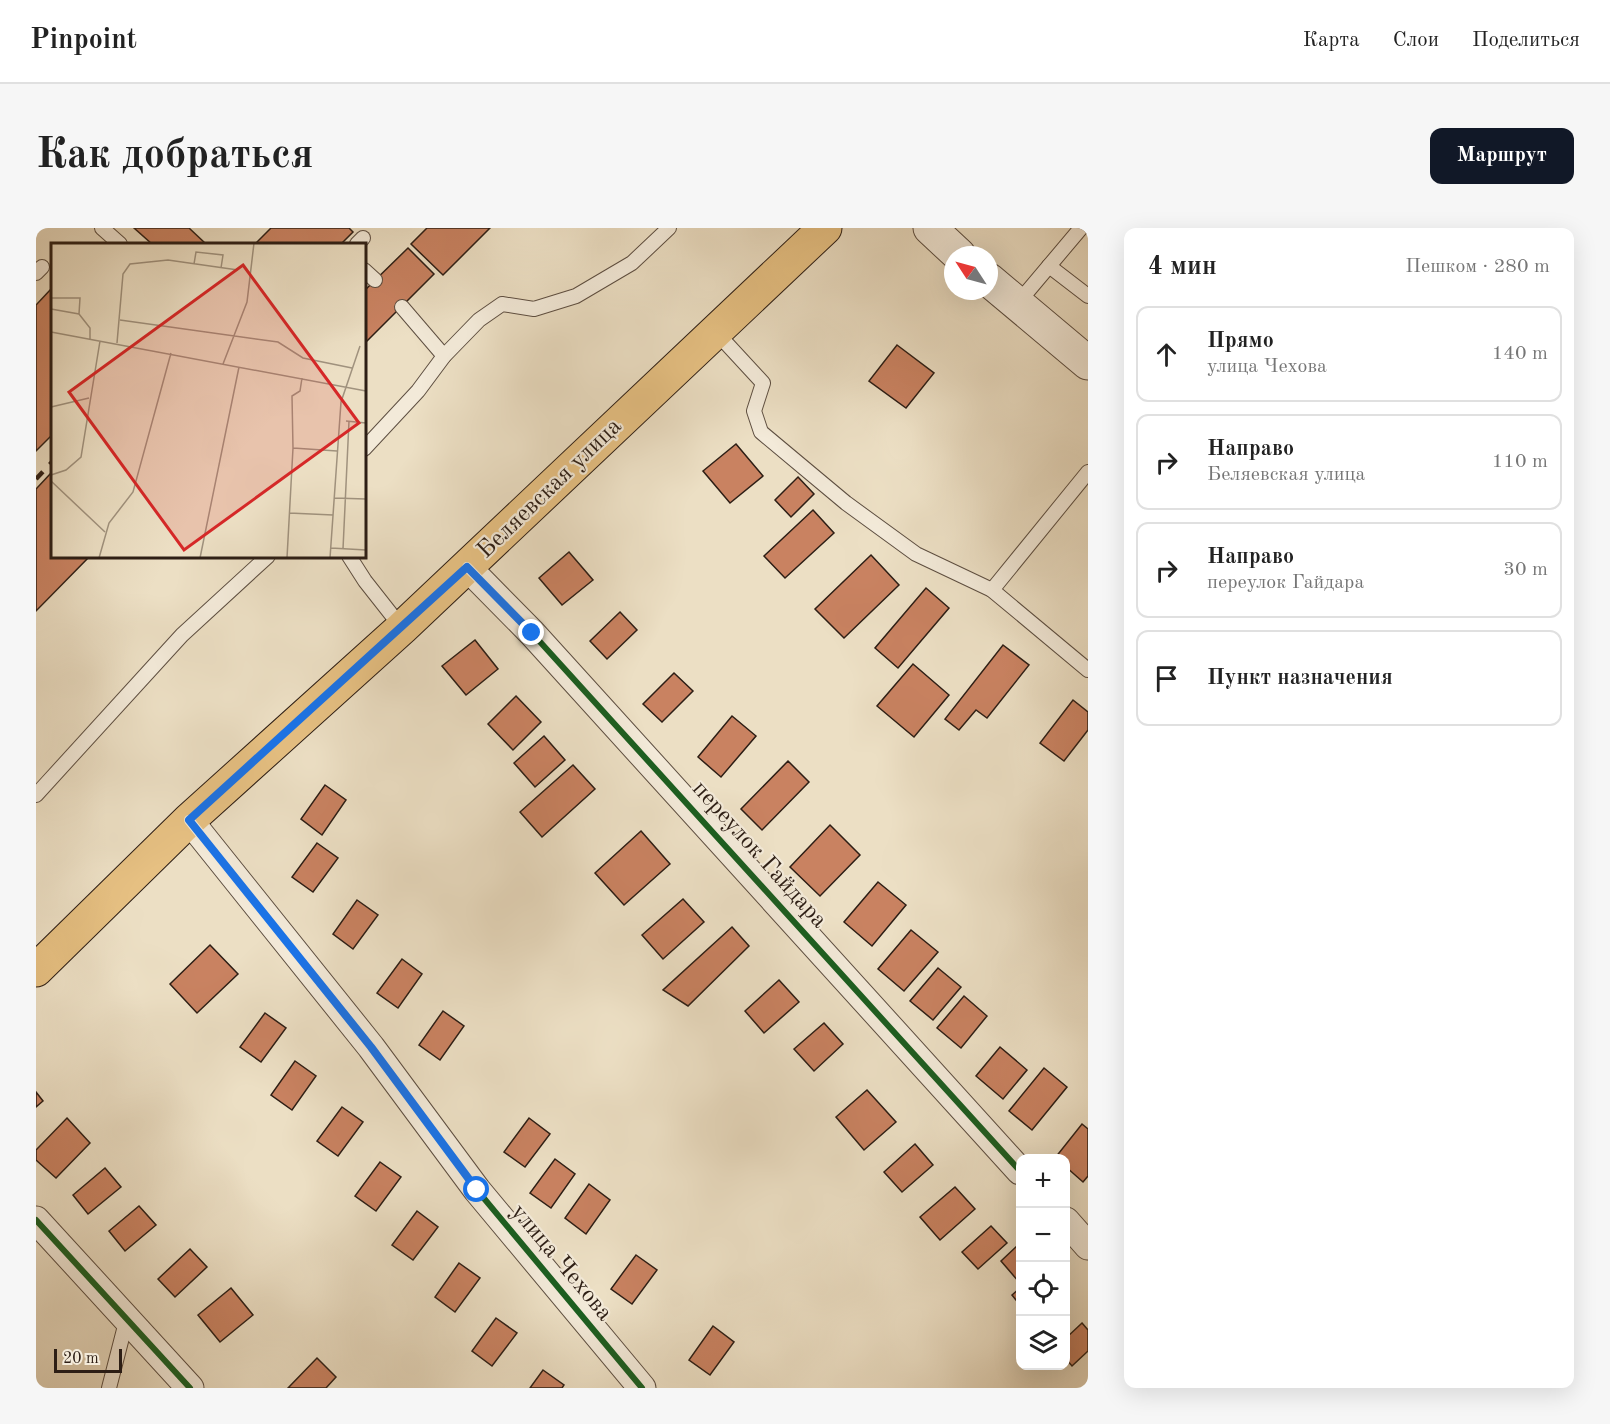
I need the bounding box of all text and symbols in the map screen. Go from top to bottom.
text: Pinpoint [30,27,137,55]
text: Карта [1303,30,1360,51]
text: Слои [1393,30,1439,51]
text: Поделиться [1472,30,1580,51]
button: Маршрут [1430,128,1574,184]
text: Как добраться [36,135,313,177]
inset map [51,243,366,558]
north arrow [944,246,998,300]
text: 4 мин [1148,254,1217,280]
text: Пешком · 280 m [1405,257,1550,277]
text: Прямо [1207,330,1274,352]
icon: ahead [1150,338,1183,371]
text: 140 m [1492,344,1548,364]
text: улица Чехова [1207,357,1327,377]
street label: Беляевская улица [473,414,627,564]
text: Направо [1207,438,1294,460]
icon: right [1150,446,1183,479]
text: 110 m [1492,452,1548,472]
text: Беляевская улица [1207,465,1365,485]
text: Направо [1207,546,1294,568]
icon: right [1150,554,1183,587]
text: 30 m [1503,560,1548,580]
text: переулок Гайдара [1207,573,1364,593]
route end [518,619,544,645]
icon: arrive [1150,662,1183,695]
text: Пункт назначения [1207,667,1393,689]
street label: переулок Гайдара [687,777,831,933]
map controls [1016,1154,1070,1370]
button: + [1016,1154,1070,1208]
route start [463,1176,489,1202]
street label: улица Чехова [506,1200,617,1326]
button: − [1016,1208,1070,1262]
button: locate [1016,1262,1070,1316]
button: layers [1016,1316,1070,1370]
scale bar [54,1346,122,1374]
text: 20 m [63,1351,99,1367]

